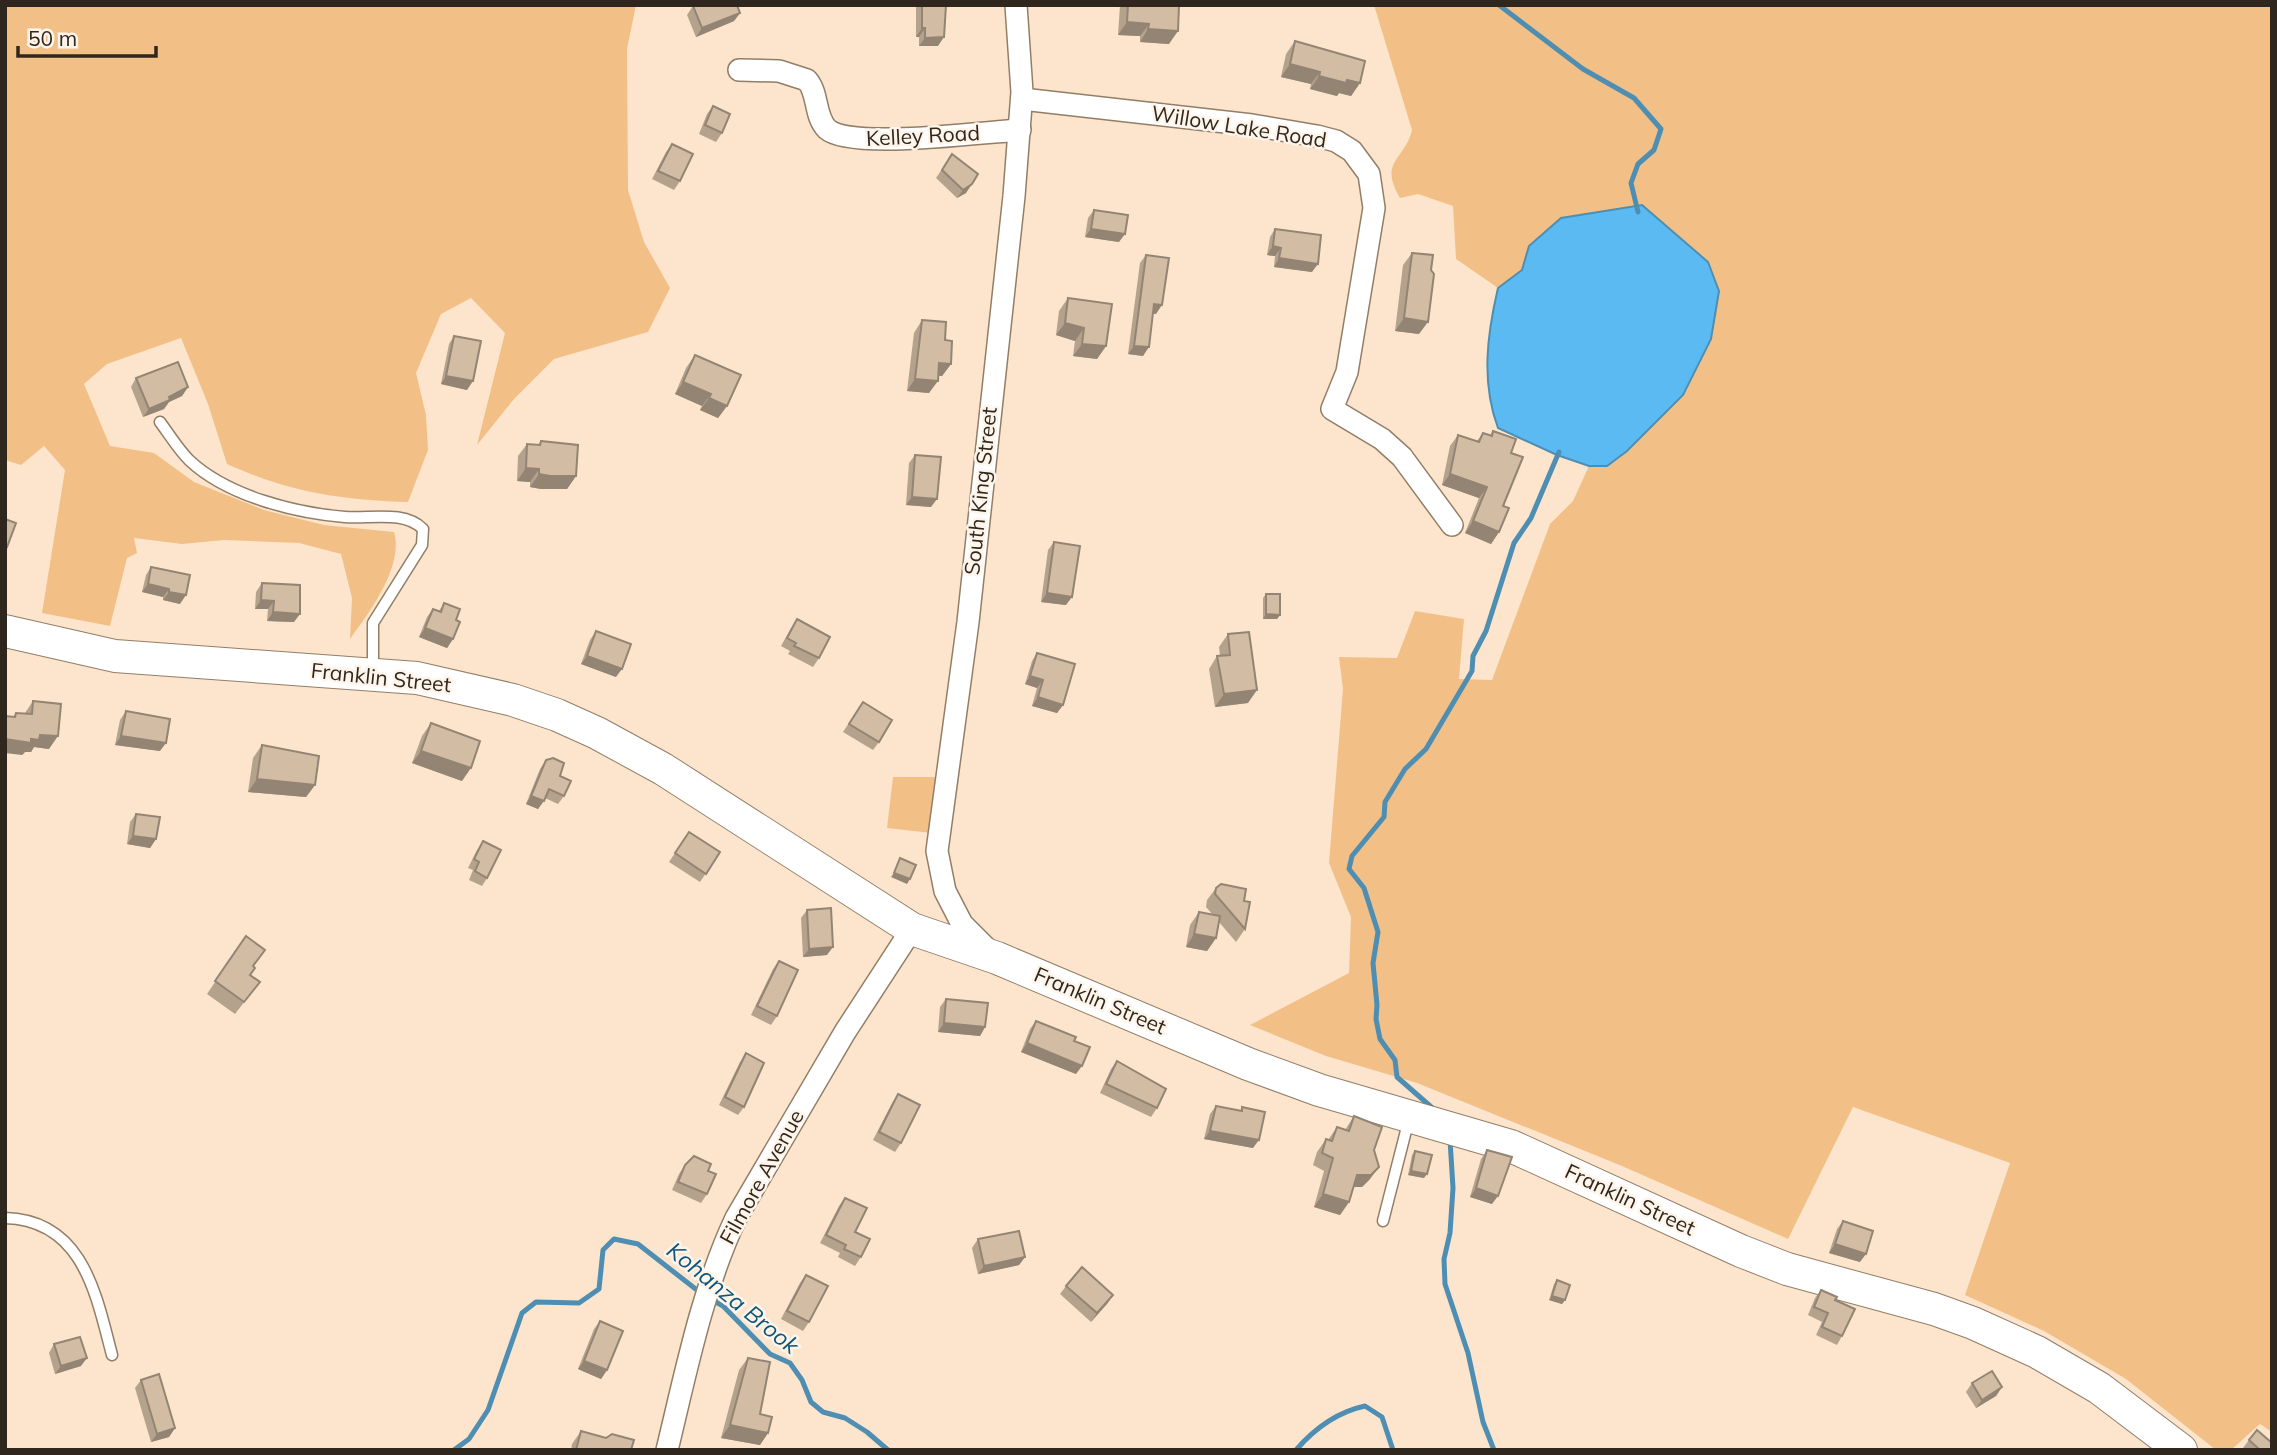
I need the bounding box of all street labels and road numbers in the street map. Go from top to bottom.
street label: Willow Lake Road [1150,99,1329,153]
street label: Kelley Road [865,119,981,151]
street label: South King Street [958,405,1002,576]
street label: Franklin Street [310,657,452,697]
street label: Franklin Street [1031,961,1170,1040]
street label: Filmore Avenue [713,1105,809,1248]
street label: Franklin Street [1561,1158,1700,1241]

